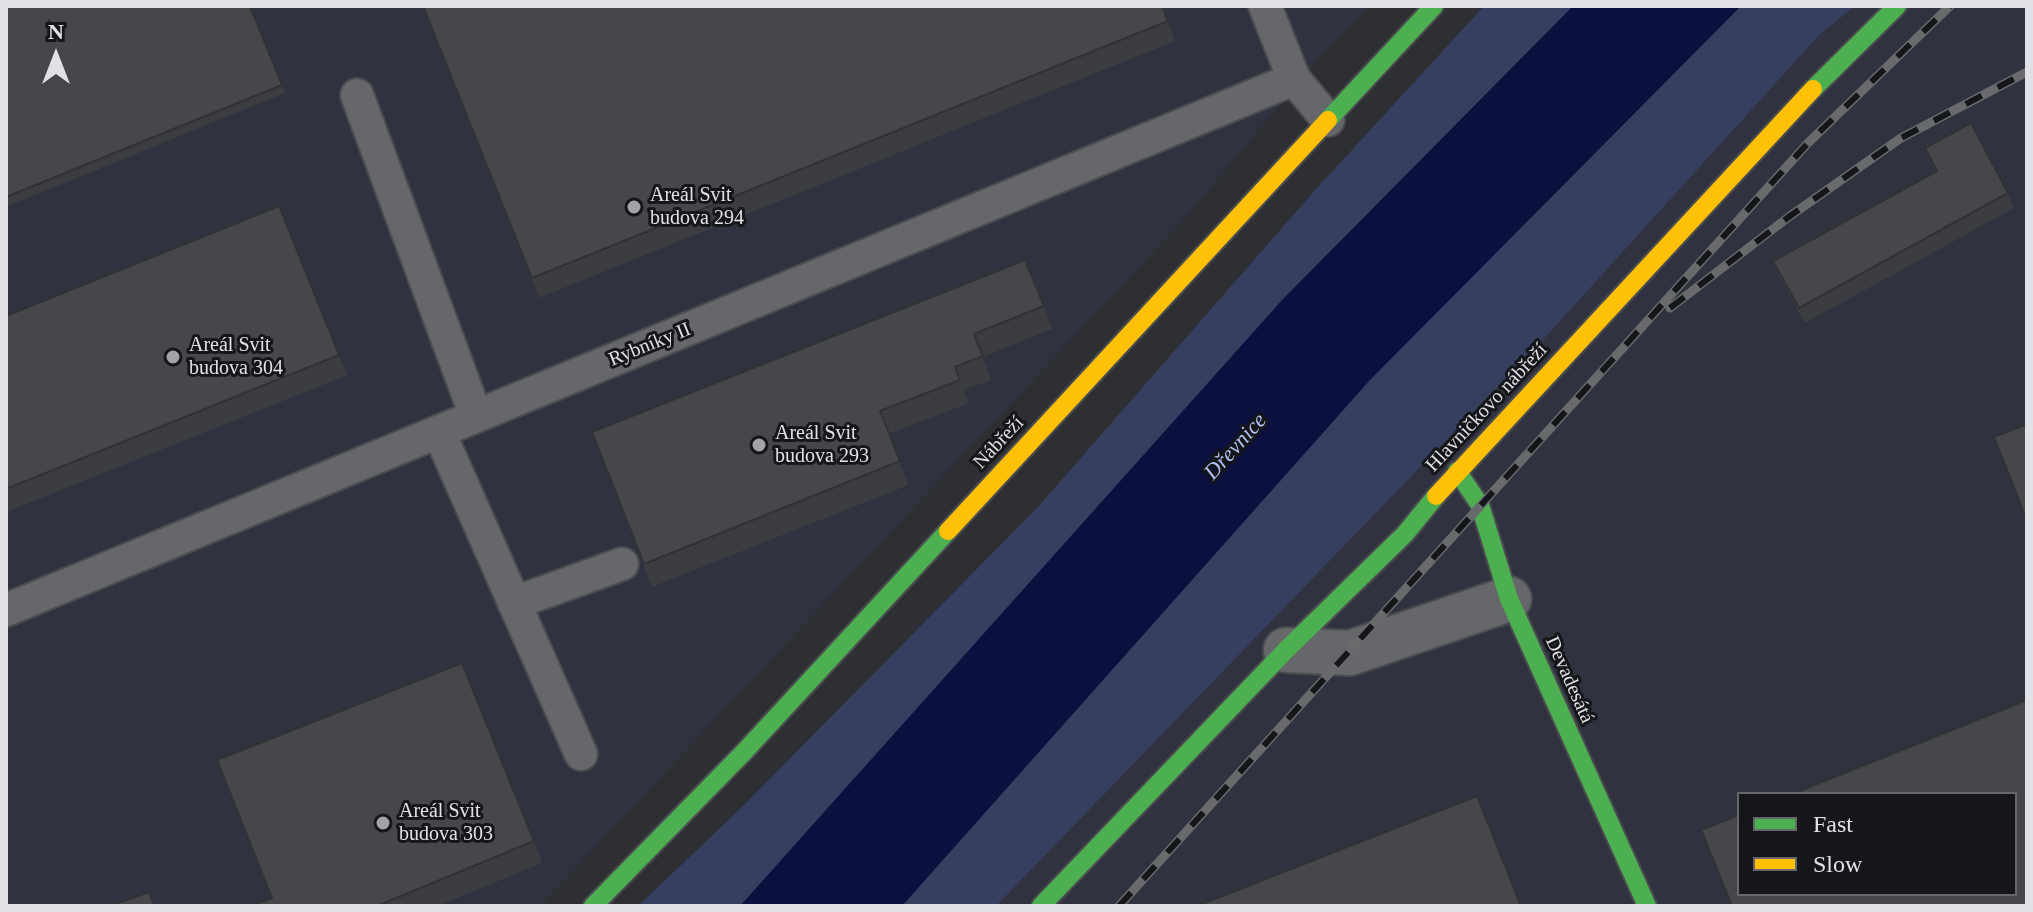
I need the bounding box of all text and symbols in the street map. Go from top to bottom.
north arrow [16,16,96,96]
text: N [48,19,64,44]
place label: Areál Svit budova 294 [650,184,744,231]
marker: Areál Svit budova 294 [625,198,643,216]
street label: Rybníky II [605,318,695,372]
place label: Areál Svit budova 304 [189,334,283,381]
street label: Hlavničkovo nábřeží [1421,339,1553,477]
marker: Areál Svit budova 304 [164,348,182,366]
water label: Dřevnice [1199,408,1273,486]
street label: Nábřeží [969,412,1029,474]
place label: Areál Svit budova 293 [775,422,869,469]
marker: Areál Svit budova 293 [750,436,768,454]
street label: Devadesátá [1539,633,1599,727]
legend [1737,792,2017,896]
place label: Areál Svit budova 303 [399,800,493,847]
text: Fast [1813,811,1853,837]
marker: Areál Svit budova 303 [374,814,392,832]
text: Slow [1813,851,1862,877]

